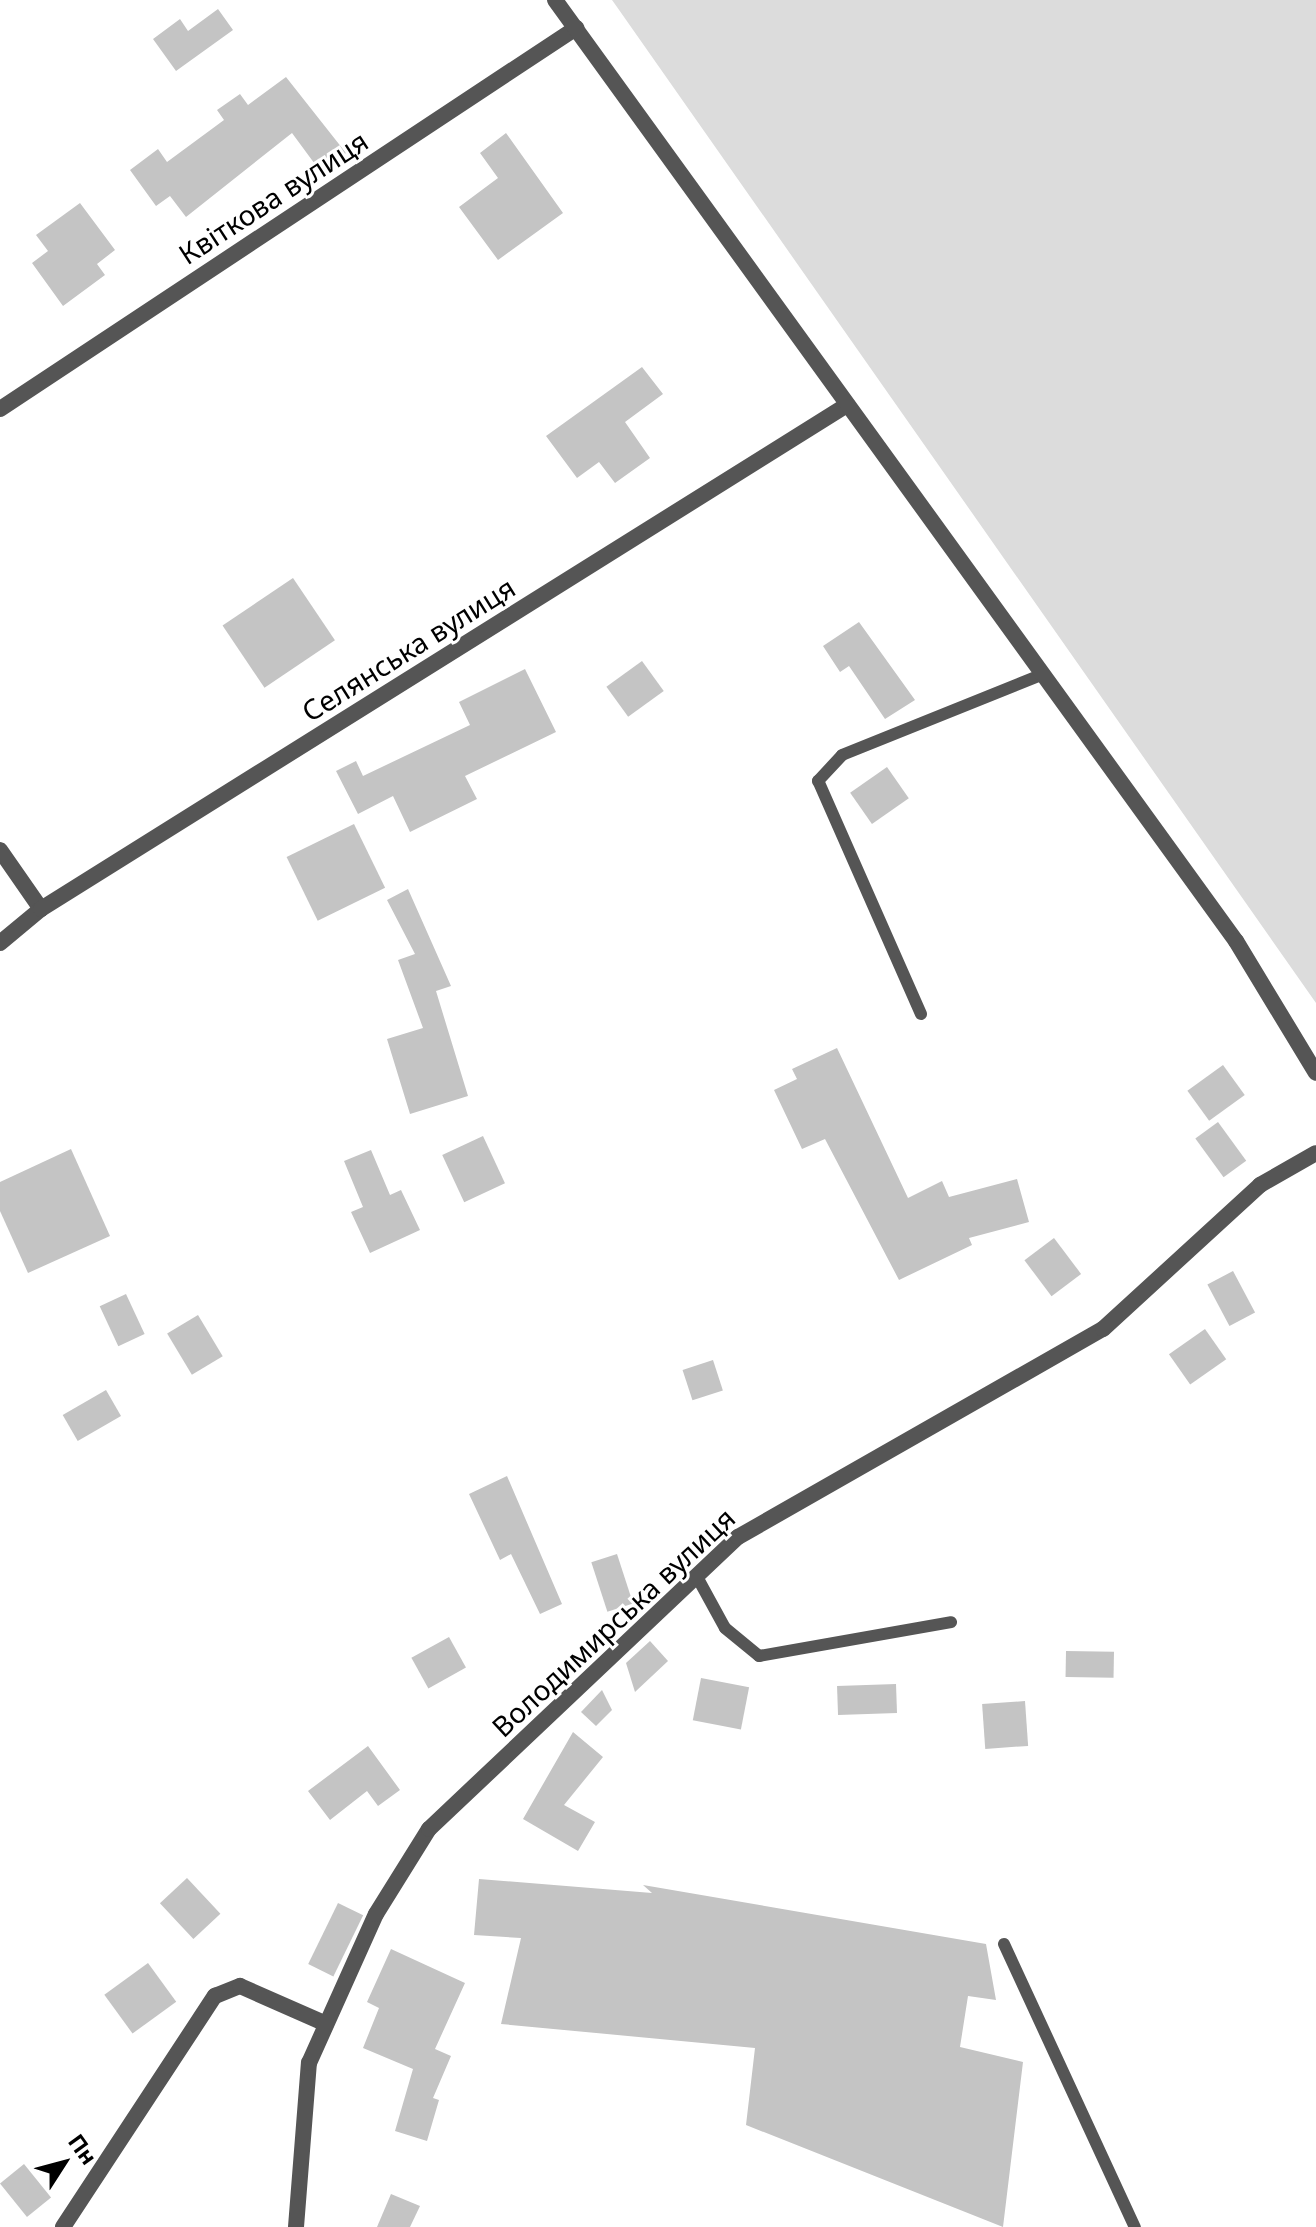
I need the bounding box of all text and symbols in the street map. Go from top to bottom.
street label: Квіткова вулиця [172,123,374,271]
street label: Селянська вулиця [295,570,521,728]
street label: Володимирська вулиця [485,1501,741,1743]
north arrow [24,2123,104,2203]
text: Пн [62,2127,105,2170]

